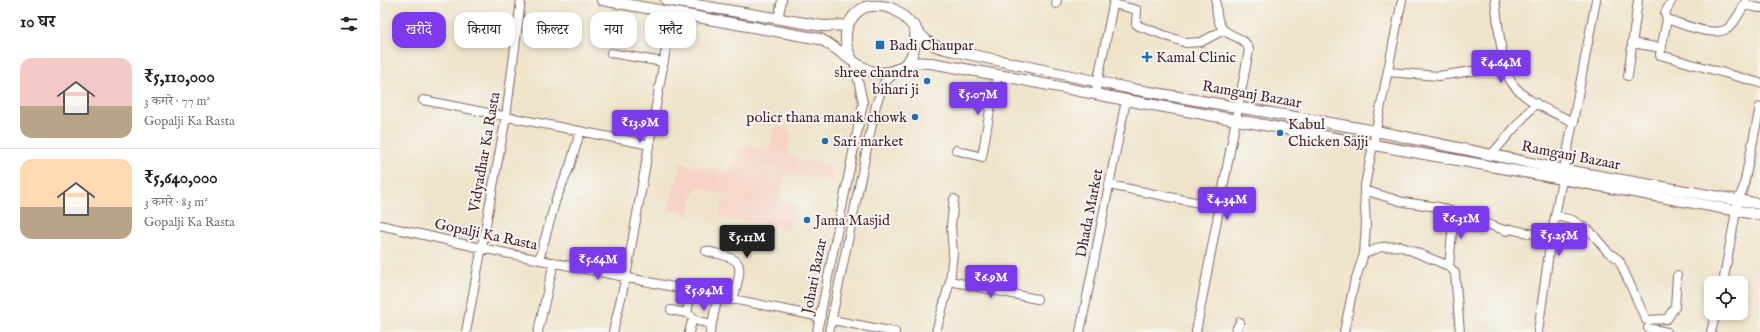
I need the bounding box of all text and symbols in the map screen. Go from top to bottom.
text: 10 घर [20,12,55,33]
chip: खरीदें [392,12,446,48]
chip: किराया [454,12,515,48]
chip: फ़िल्टर [523,12,582,48]
chip: नया [590,12,637,48]
chip: फ़्लैट [645,12,696,48]
icon: filters [338,13,360,35]
place label: Badi Chaupar [889,36,974,55]
marker: Badi Chaupar [874,39,886,51]
place label: Kamal Clinic [1156,48,1236,67]
pin: ₹4.64M [1468,50,1534,84]
marker: Kamal Clinic [1141,51,1153,63]
text: ₹4.64M [1481,54,1521,71]
place label: shree chandra bihari ji [834,63,920,99]
text: ₹5,110,000 [144,67,215,88]
icon: home [52,74,100,122]
marker: shree chandra bihari ji [922,76,932,86]
street label: Ramganj Bazaar [1201,76,1304,113]
pin: ₹5.07M [945,82,1011,116]
text: ₹5.07M [958,86,998,103]
street label: Vidyadhar Ka Rasta [464,90,505,215]
text: 3 कमरे · 77 m² [144,93,210,110]
place label: policr thana manak chowk [746,108,908,127]
pin: ₹13.9M [607,110,673,144]
marker: policr thana manak chowk [910,112,920,122]
text: Gopalji Ka Rasta [144,113,235,130]
text: ₹13.9M [621,114,659,131]
place label: Kabul Chicken Sajji [1288,115,1368,151]
marker: Kabul Chicken Sajji [1275,128,1285,138]
place label: Sari market [833,132,903,151]
marker: Sari market [820,136,830,146]
street label: Ramganj Bazaar [1520,137,1623,175]
street label: Dhada Market [1072,167,1107,259]
text: ₹5,640,000 [144,168,218,189]
icon: home [52,175,100,223]
pin: ₹4.34M [1194,187,1260,221]
text: ₹4.34M [1207,191,1247,208]
text: 3 कमरे · 83 m² [144,194,208,211]
pin: ₹6.31M [1428,206,1494,240]
text: ₹6.31M [1442,210,1480,227]
place label: Jama Masjid [813,211,891,230]
text: Gopalji Ka Rasta [144,214,235,231]
street label: Gopalji Ka Rasta [433,214,540,255]
marker: Jama Masjid [802,215,812,225]
pin: ₹5.25M [1526,223,1592,257]
pin: ₹5.11M [714,225,780,259]
text: ₹5.25M [1540,227,1578,244]
text: ₹5.11M [729,229,765,246]
street label: Johari Bazar [798,236,831,317]
pin: ₹5.64M [565,247,631,281]
text: ₹5.64M [579,251,617,268]
pin: ₹6.9M [963,265,1019,299]
text: ₹6.9M [974,269,1008,286]
map controls [1704,276,1748,320]
button: locate [1704,276,1748,320]
pin: ₹5.94M [671,278,737,312]
text: ₹5.94M [684,282,724,299]

